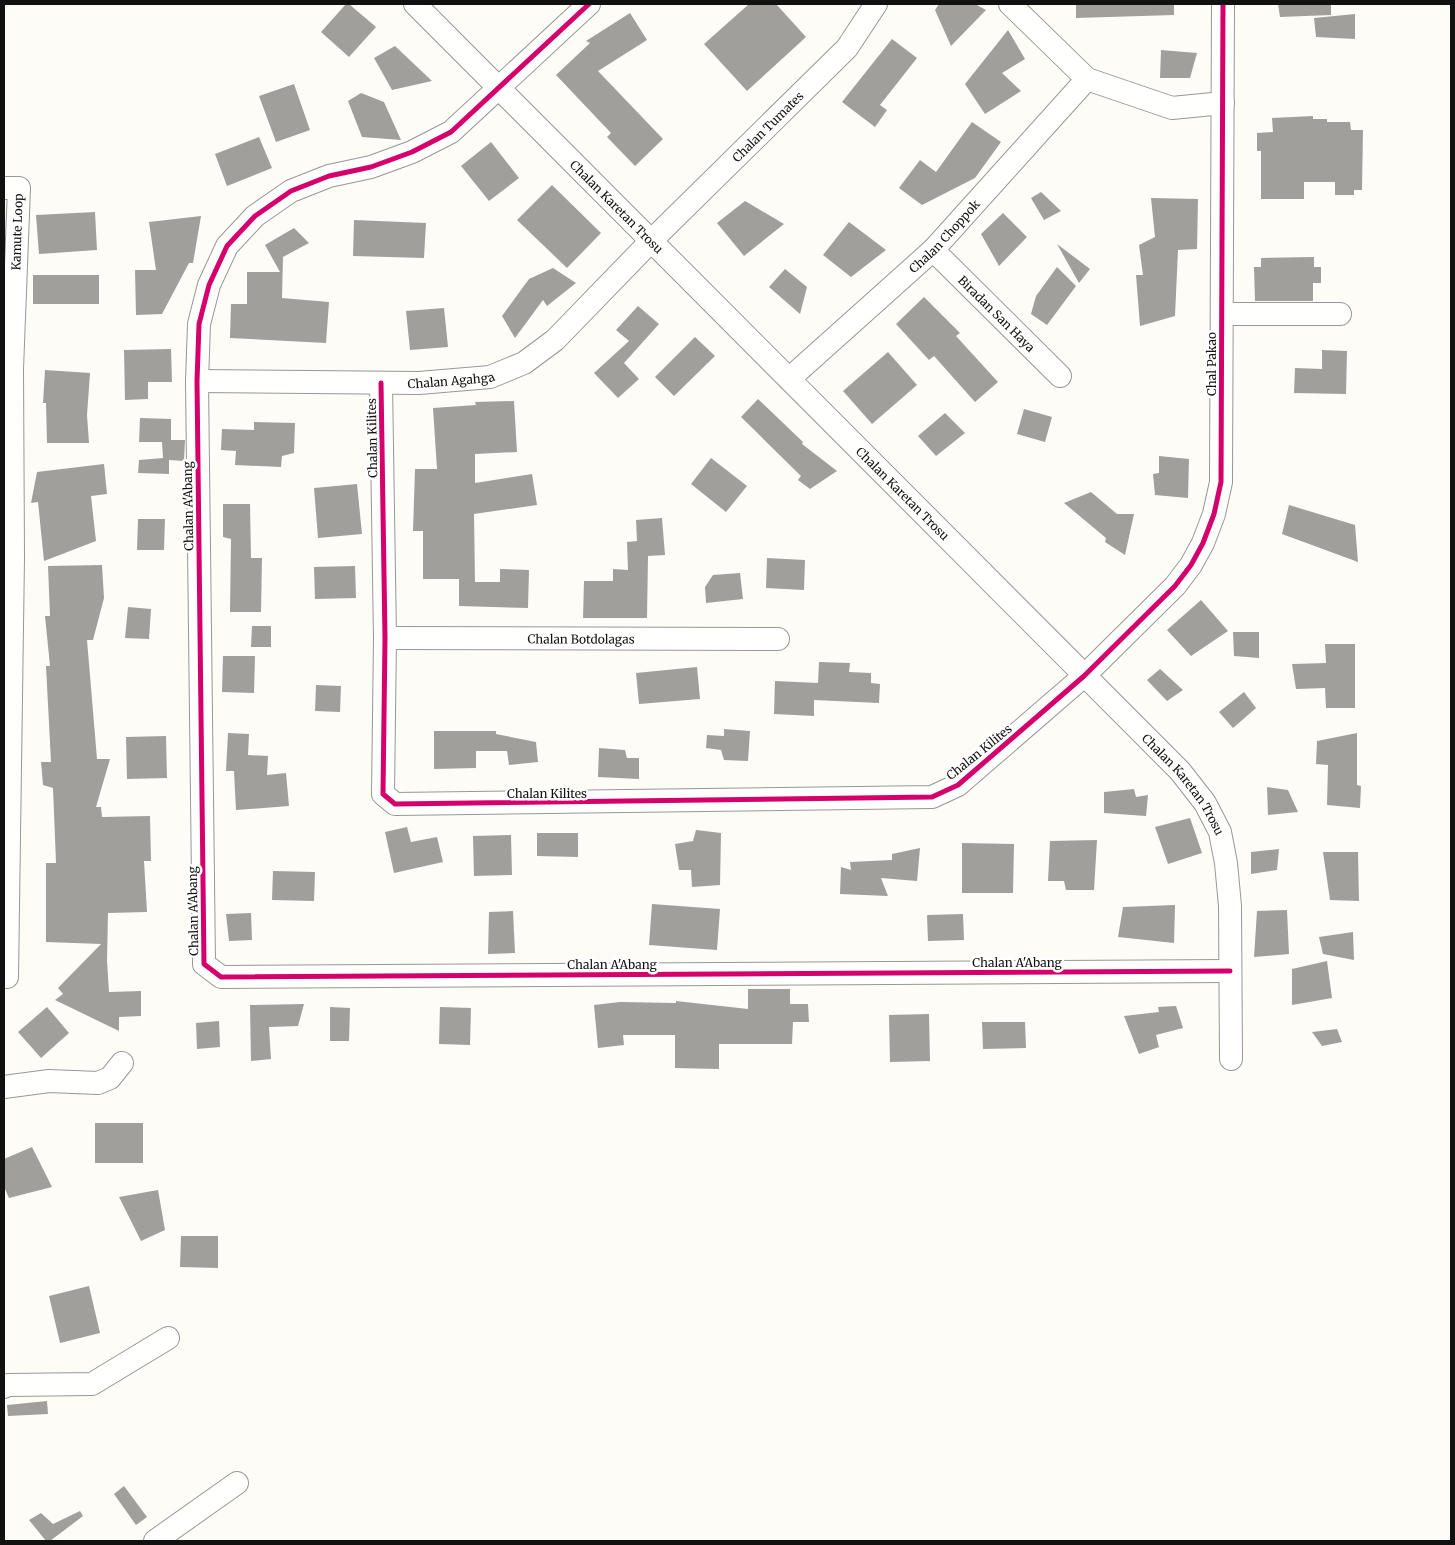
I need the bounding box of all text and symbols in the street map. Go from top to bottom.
street label: Chalan Tumates [729,88,806,165]
street label: Chalan Karetan Trosu [567,157,667,257]
street label: Kamute Loop [8,193,26,271]
street label: Chalan Choppok [906,196,983,276]
street label: Biradan San Haya [955,272,1039,355]
street label: Chal Pakao [1204,332,1219,396]
street label: Chalan Agahga [408,368,497,391]
street label: Chalan Kilites [364,398,380,478]
street label: Chalan Karetan Trosu [853,444,953,543]
street label: Chalan A'Abang [180,460,196,551]
street label: Chalan Botdolagas [527,631,635,646]
street label: Chalan Kilites [943,721,1015,783]
street label: Chalan Karetan Trosu [1139,730,1228,838]
street label: Chalan Kilites [507,786,587,801]
street label: Chalan A'Abang [185,865,201,956]
street label: Chalan A'Abang [972,955,1062,970]
street label: Chalan A'Abang [567,957,657,972]

